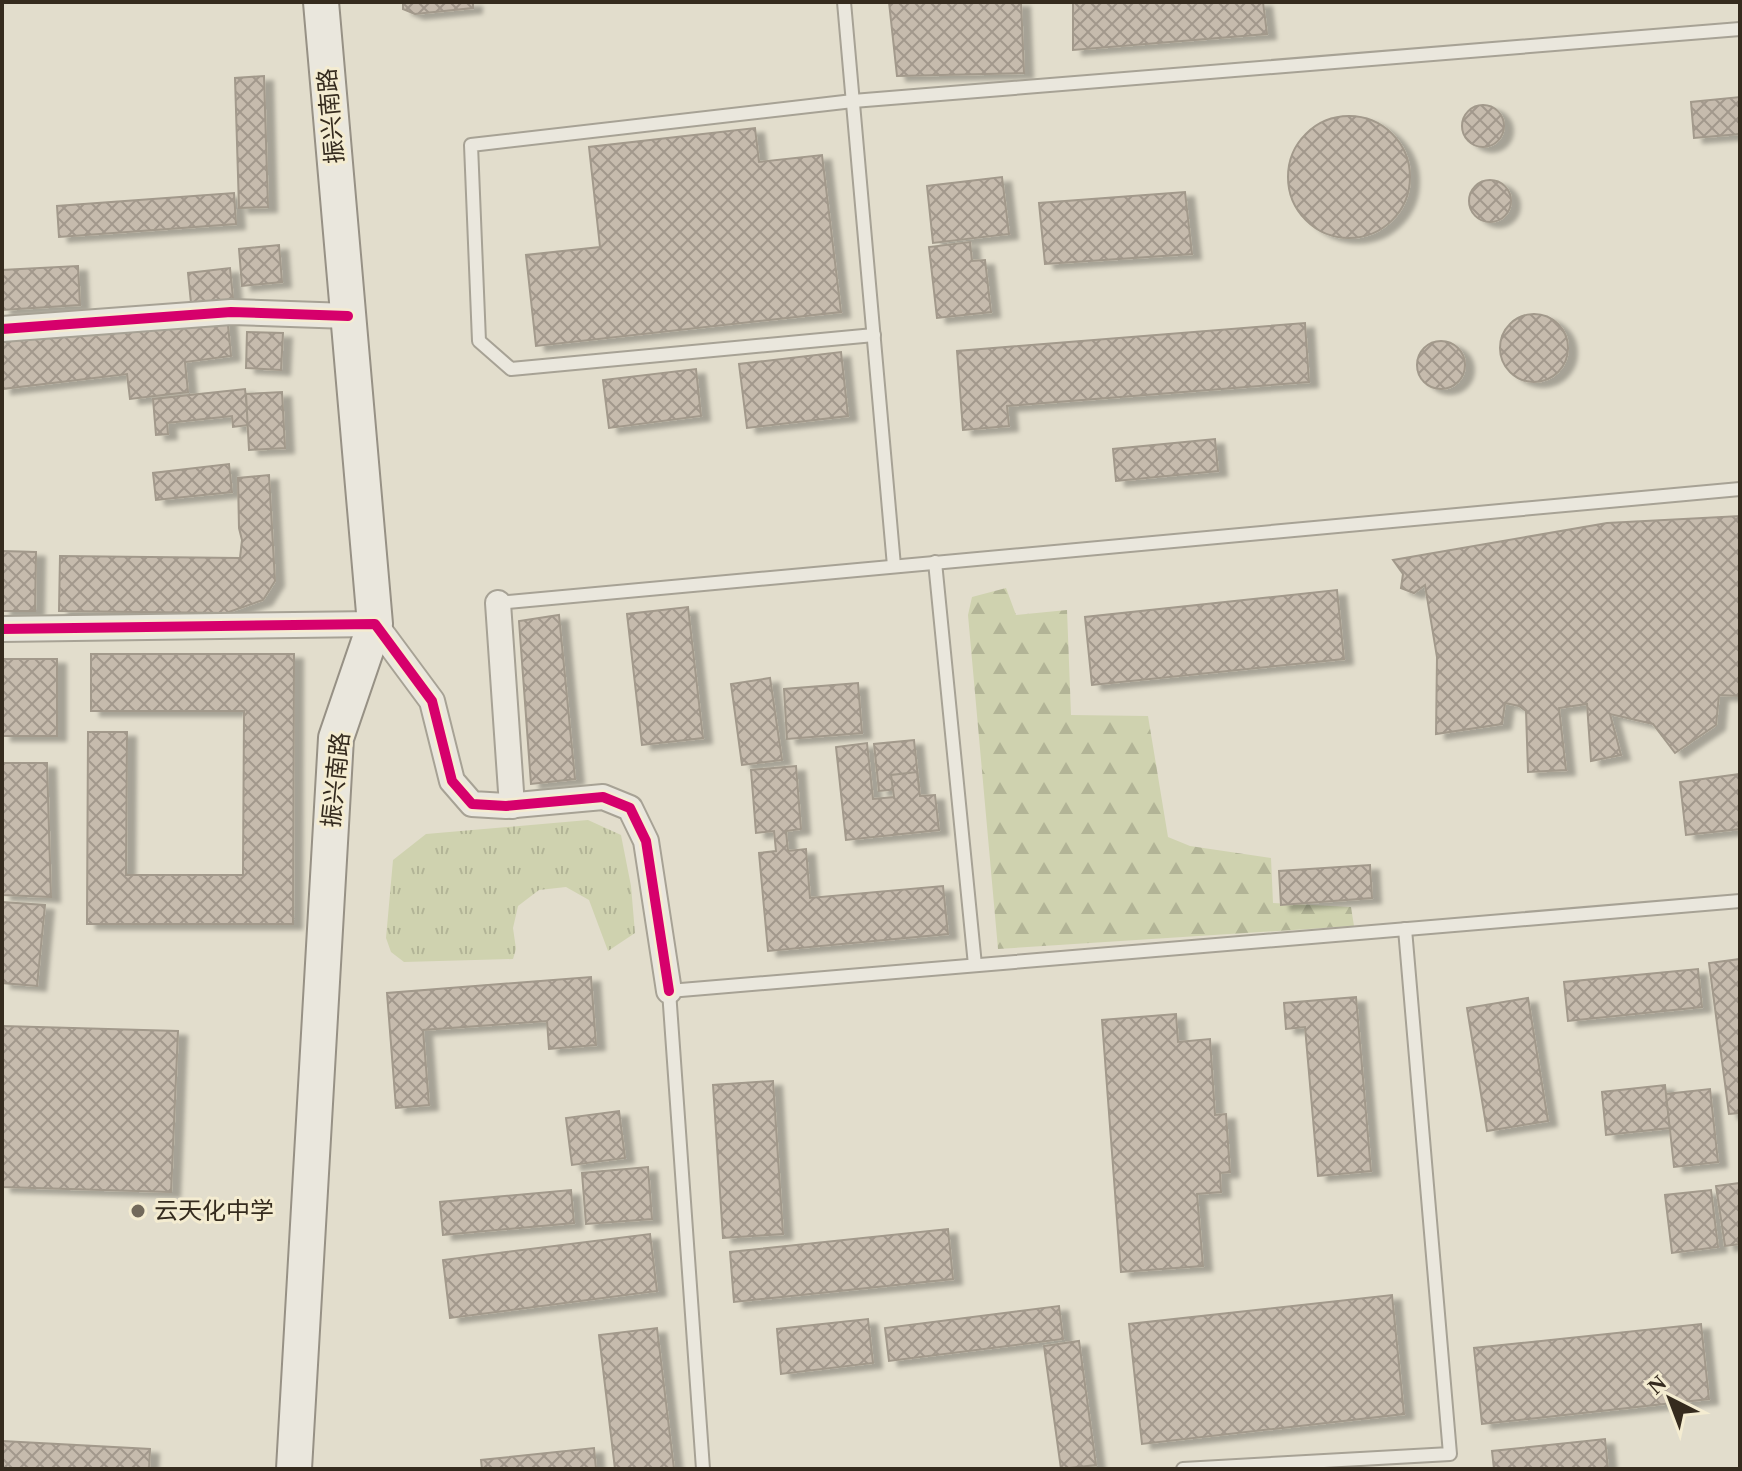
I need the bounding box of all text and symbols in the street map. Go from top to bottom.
street label: 振兴南路 [314,67,348,165]
street label: 振兴南路 [318,731,354,829]
place label: 云天化中学 [154,1198,274,1224]
marker: 云天化中学 [129,1202,147,1220]
north arrow [1630,1359,1710,1439]
text: N [1643,1370,1671,1399]

